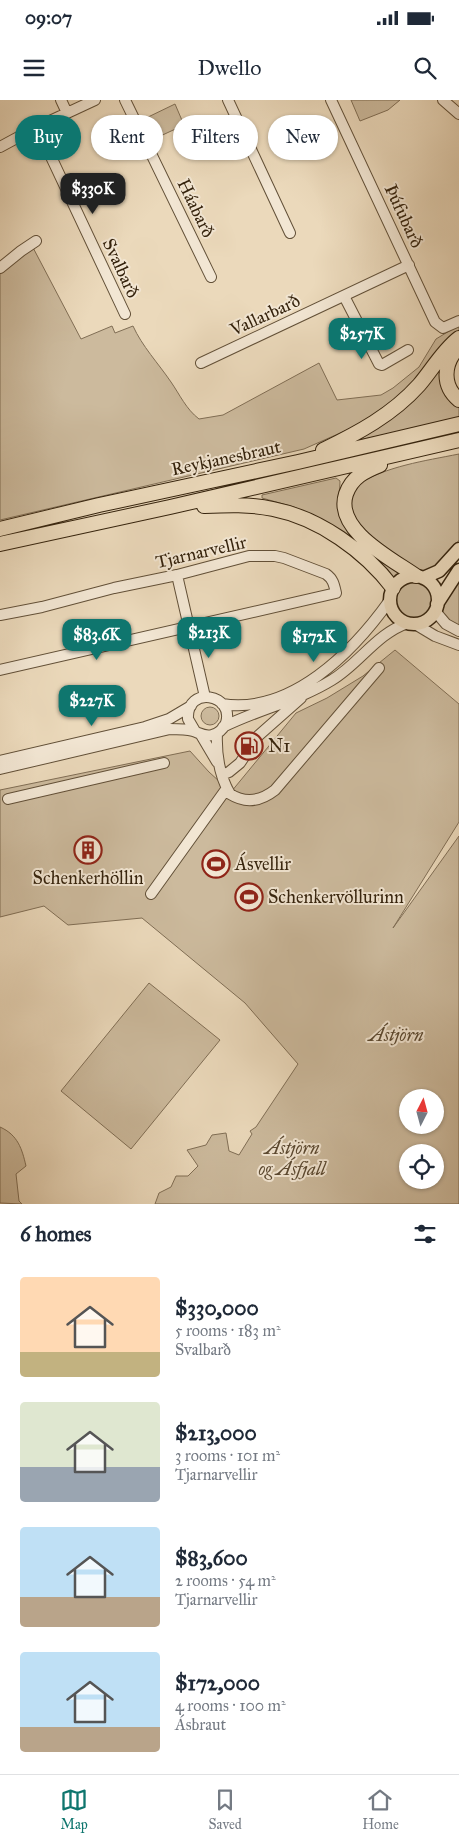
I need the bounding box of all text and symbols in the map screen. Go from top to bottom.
text: 09:07 [25,6,72,29]
icon: menu [20,54,48,82]
text: Dwello [198,54,261,81]
icon: search [411,54,439,82]
chip: Buy [15,115,81,160]
chip: Rent [91,115,163,160]
chip: Filters [173,115,258,160]
chip: New [268,115,338,160]
pin: $330K [58,172,128,215]
street label: Háabarð [172,175,220,241]
text: $330K [71,179,115,198]
street label: Þúfubarð [380,181,428,252]
street label: Svalbarð [98,235,144,301]
street label: Vallarbarð [226,289,304,341]
pin: $257K [327,318,397,360]
text: $257K [340,324,384,343]
street label: Reykjanesbraut [169,436,283,480]
street label: Tjarnarvellir [153,531,249,573]
pin: $213K [174,616,244,659]
pin: $83.6K [56,618,138,661]
pin: $172K [279,620,349,663]
text: $213K [188,623,230,642]
text: $83.6K [73,625,121,644]
text: $172K [292,627,336,646]
pin: $227K [57,684,127,727]
text: $227K [70,691,114,710]
fuel station icon: N1 [234,731,264,761]
place label: N1 [268,735,290,757]
building icon: Schenkerhöllin [73,835,103,865]
sports icon: Ásvellir [201,849,231,879]
place label: Ásvellir [234,851,291,875]
place label: Schenkerhöllin [33,867,144,889]
sports icon: Schenkervöllurinn [234,882,264,912]
place label: Schenkervöllurinn [268,886,404,908]
park label: Ástjörn [367,1022,424,1046]
north arrow [399,1089,444,1134]
map controls [399,1089,444,1189]
park label: Ástjörn og Ásfjall [258,1135,328,1180]
button: locate [399,1144,444,1189]
icon: filters [411,1220,439,1248]
text: 6 homes [20,1221,92,1247]
text: $330,000 [175,1295,259,1321]
icon: home [60,1297,120,1357]
text: 5 rooms · 183 m² [175,1321,281,1340]
text: Svalbarð [175,1340,231,1359]
text: $213,000 [175,1420,257,1446]
icon: home [60,1422,120,1482]
text: 3 rooms · 101 m² [175,1446,280,1465]
text: Tjarnarvellir [175,1465,257,1484]
text: $83,600 [175,1545,248,1571]
icon: home [60,1547,120,1607]
text: 2 rooms · 54 m² [175,1571,276,1590]
text: Tjarnarvellir [175,1590,257,1609]
text: $172,000 [175,1670,260,1696]
icon: home [60,1672,120,1732]
text: 4 rooms · 100 m² [175,1696,286,1715]
text: Ásbraut [175,1715,226,1734]
tab: Map [60,1786,88,1833]
tab: Saved [209,1786,242,1833]
tab: Home [362,1786,399,1833]

